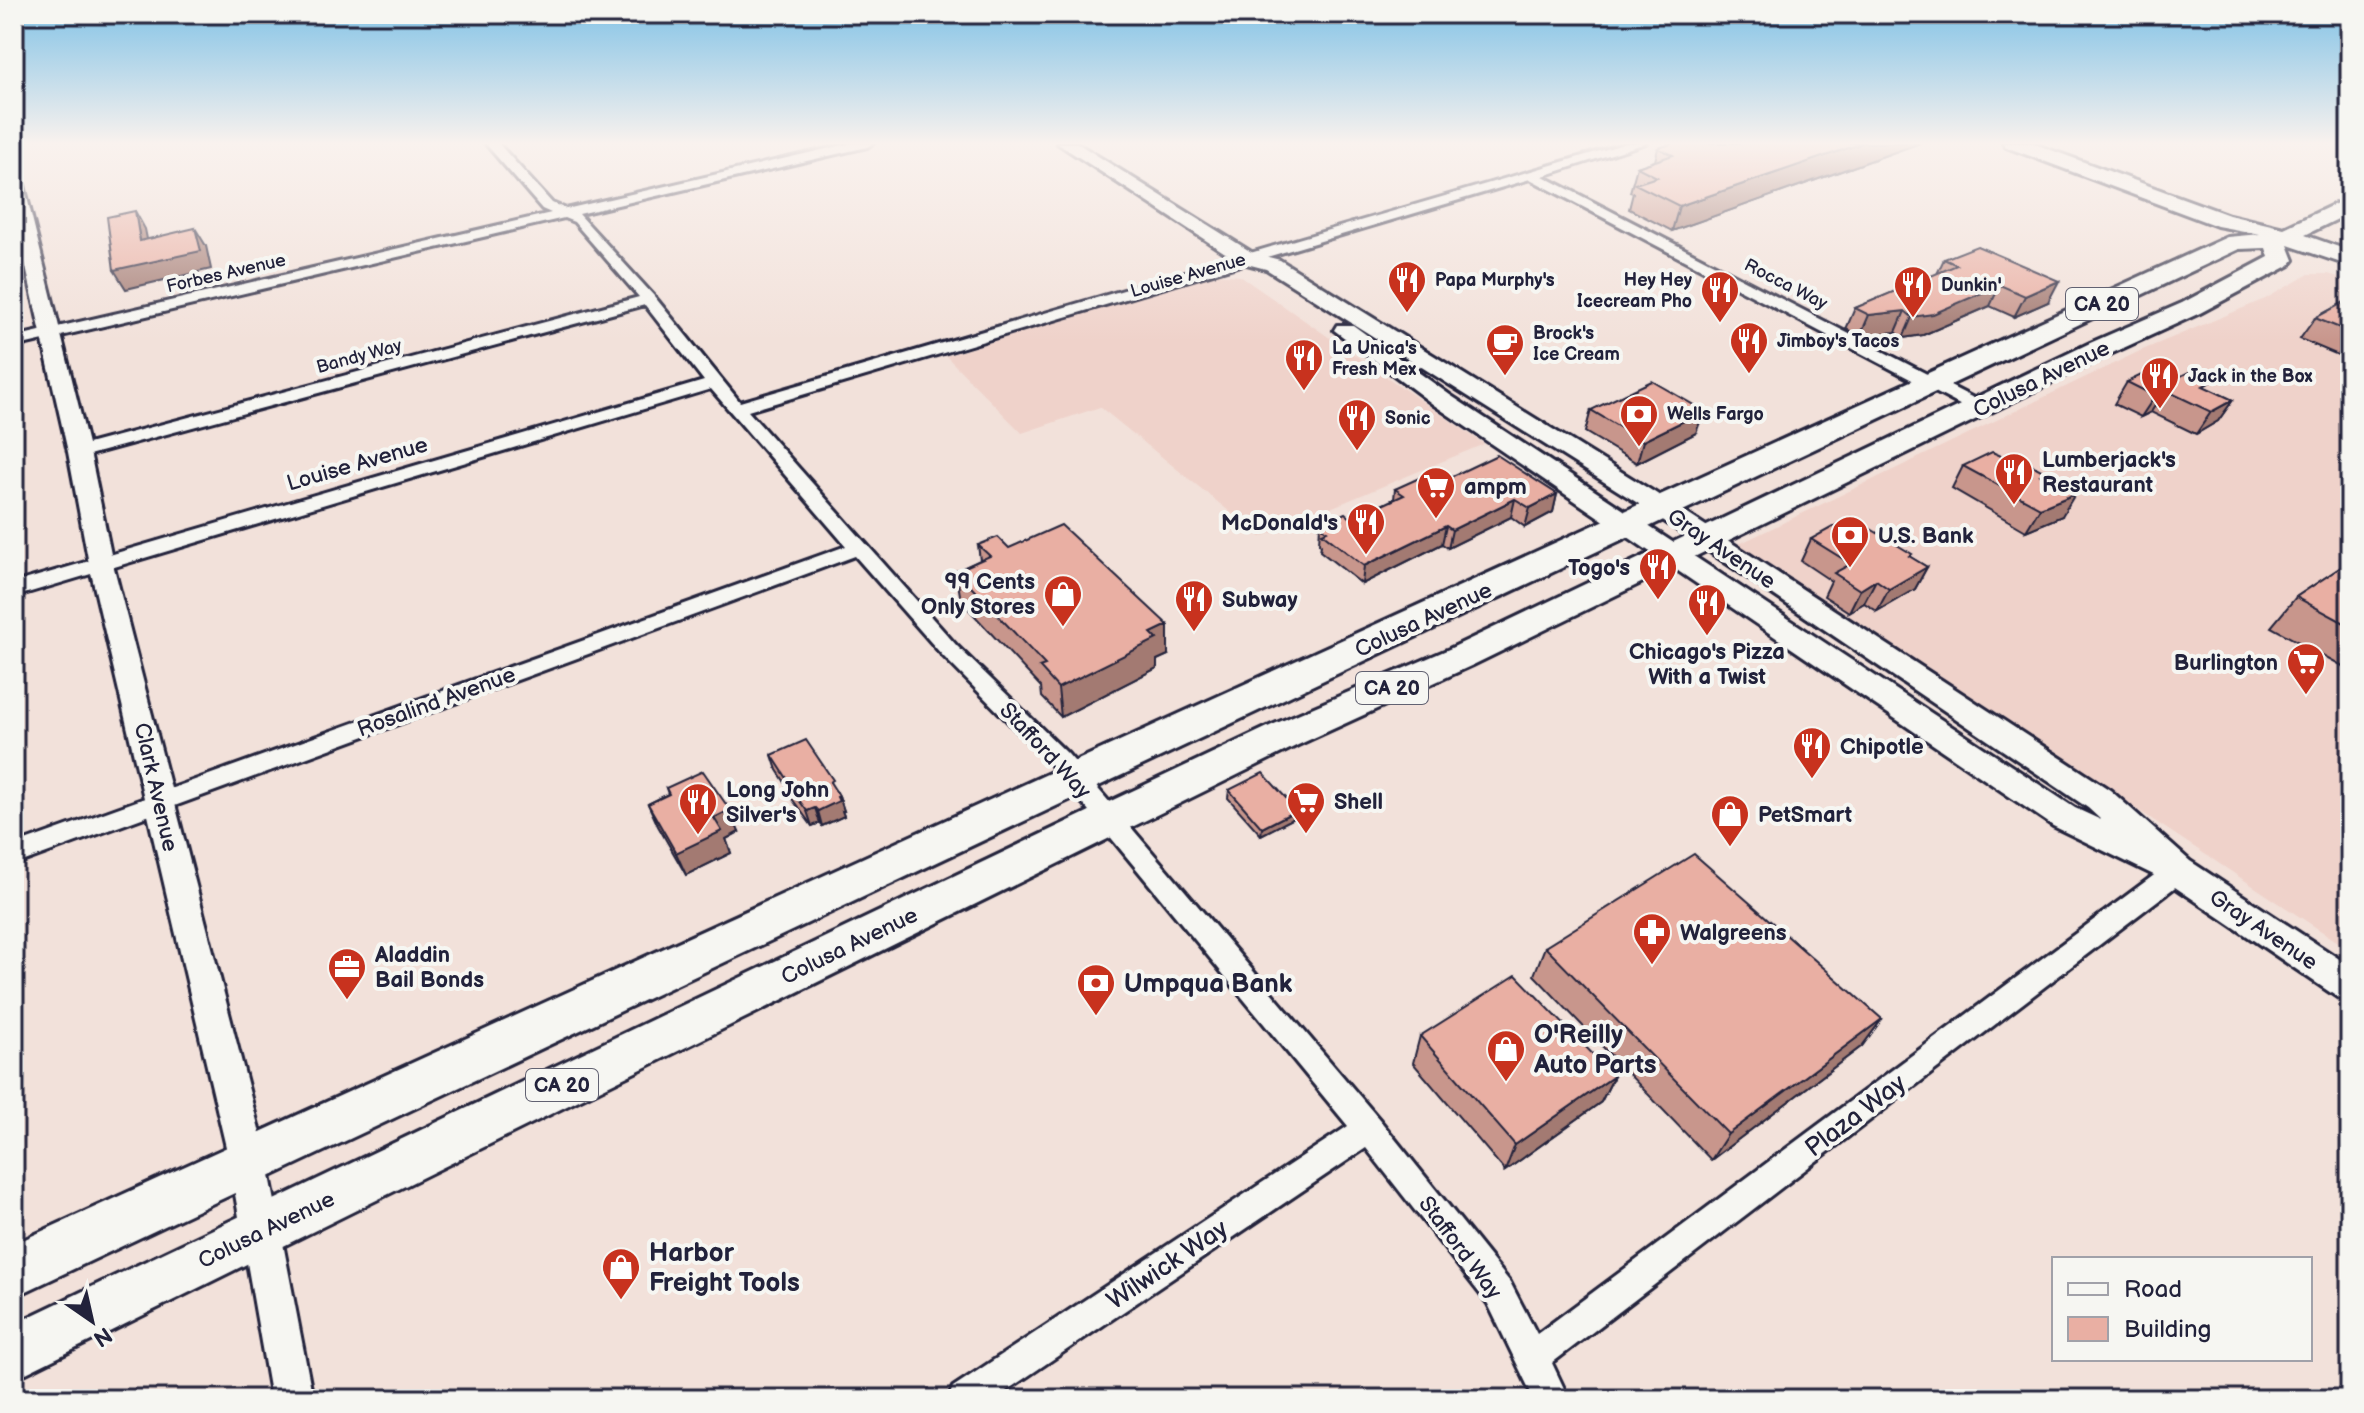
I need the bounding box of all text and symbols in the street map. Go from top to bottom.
street label: Forbes Avenue [164,249,288,297]
street label: Louise Avenue [1128,249,1249,302]
street label: Rocca Way [1741,255,1831,315]
restaurant icon: Papa Murphy's [1386,259,1428,314]
restaurant icon: Dunkin' [1892,264,1934,319]
restaurant icon: Hey Hey Icecream Pho [1699,269,1741,324]
place label: Papa Murphy's [1435,270,1555,291]
place label: Hey Hey Icecream Pho [1577,270,1693,312]
place label: Dunkin' [1941,275,2002,296]
road number: CA 20 [2066,288,2138,320]
restaurant icon: Jimboy's Tacos [1728,320,1770,375]
cafe icon: Brock's Ice Cream [1484,322,1526,377]
place label: Brock's Ice Cream [1533,323,1620,365]
place label: Jimboy's Tacos [1777,331,1899,352]
street label: Bandy Way [314,335,405,378]
street label: Colusa Avenue [1969,335,2114,424]
restaurant icon: La Unica's Fresh Mex [1283,337,1325,392]
place label: La Unica's Fresh Mex [1332,338,1417,380]
restaurant icon: Jack in the Box [2139,355,2181,410]
place label: Jack in the Box [2188,366,2313,387]
bank icon: Wells Fargo [1618,393,1660,448]
restaurant icon: Sonic [1336,397,1378,452]
place label: Wells Fargo [1667,404,1764,425]
place label: Sonic [1385,408,1431,429]
street label: Louise Avenue [284,431,431,497]
place label: Lumberjack's Restaurant [2042,447,2176,499]
restaurant icon: Lumberjack's Restaurant [1993,451,2035,506]
supermarket icon: ampm [1415,465,1457,520]
place label: ampm [1464,474,1527,501]
restaurant icon: McDonald's [1345,501,1387,556]
street label: Gray Avenue [1662,503,1780,595]
place label: McDonald's [1221,510,1338,537]
bank icon: U.S. Bank [1829,514,1871,569]
place label: U.S. Bank [1878,523,1974,550]
restaurant icon: Togo's [1637,546,1679,601]
place label: Togo's [1568,555,1630,582]
place label: 99 Cents Only Stores [921,569,1035,621]
shop icon: 99 Cents Only Stores [1042,573,1084,628]
street label: Colusa Avenue [1351,577,1497,664]
restaurant icon: Subway [1173,578,1215,633]
restaurant icon: Chicago's Pizza With a Twist [1686,582,1728,637]
place label: Subway [1222,587,1298,614]
place label: Chicago's Pizza With a Twist [1629,639,1785,691]
supermarket icon: Burlington [2285,641,2327,696]
place label: Burlington [2174,650,2278,677]
street label: Rosalind Avenue [354,661,519,744]
road number: CA 20 [1356,672,1428,704]
street label: Stafford Way [993,697,1096,805]
street label: Clark Avenue [128,720,183,854]
restaurant icon: Chipotle [1791,725,1833,780]
place label: Chipotle [1840,734,1924,761]
place label: Long John Silver's [726,777,829,829]
supermarket icon: Shell [1285,780,1327,835]
restaurant icon: Long John Silver's [677,781,719,836]
place label: Shell [1334,789,1383,816]
shop icon: PetSmart [1709,793,1751,848]
place label: PetSmart [1758,802,1853,829]
street label: Gray Avenue [2204,884,2322,976]
street label: Colusa Avenue [777,902,922,991]
pharmacy icon: Walgreens [1631,911,1673,966]
place label: Walgreens [1680,920,1787,947]
place label: Aladdin Bail Bonds [374,942,484,994]
office icon: Aladdin Bail Bonds [326,946,368,1001]
bank icon: Umpqua Bank [1075,962,1117,1017]
place label: Umpqua Bank [1124,969,1293,1000]
place label: O'Reilly Auto Parts [1533,1020,1657,1081]
shop icon: O'Reilly Auto Parts [1485,1028,1527,1083]
street label: Plaza Way [1799,1068,1913,1164]
road number: CA 20 [526,1069,598,1101]
street label: Colusa Avenue [194,1186,339,1275]
street label: Stafford Way [1412,1191,1507,1305]
street label: Wilwick Way [1101,1213,1234,1317]
place label: Harbor Freight Tools [649,1238,800,1299]
shop icon: Harbor Freight Tools [600,1246,642,1301]
legend [2052,1257,2312,1361]
text: Road [2124,1275,2182,1304]
north arrow [52,1281,132,1361]
text: Building [2124,1315,2211,1344]
text: N [88,1321,117,1352]

